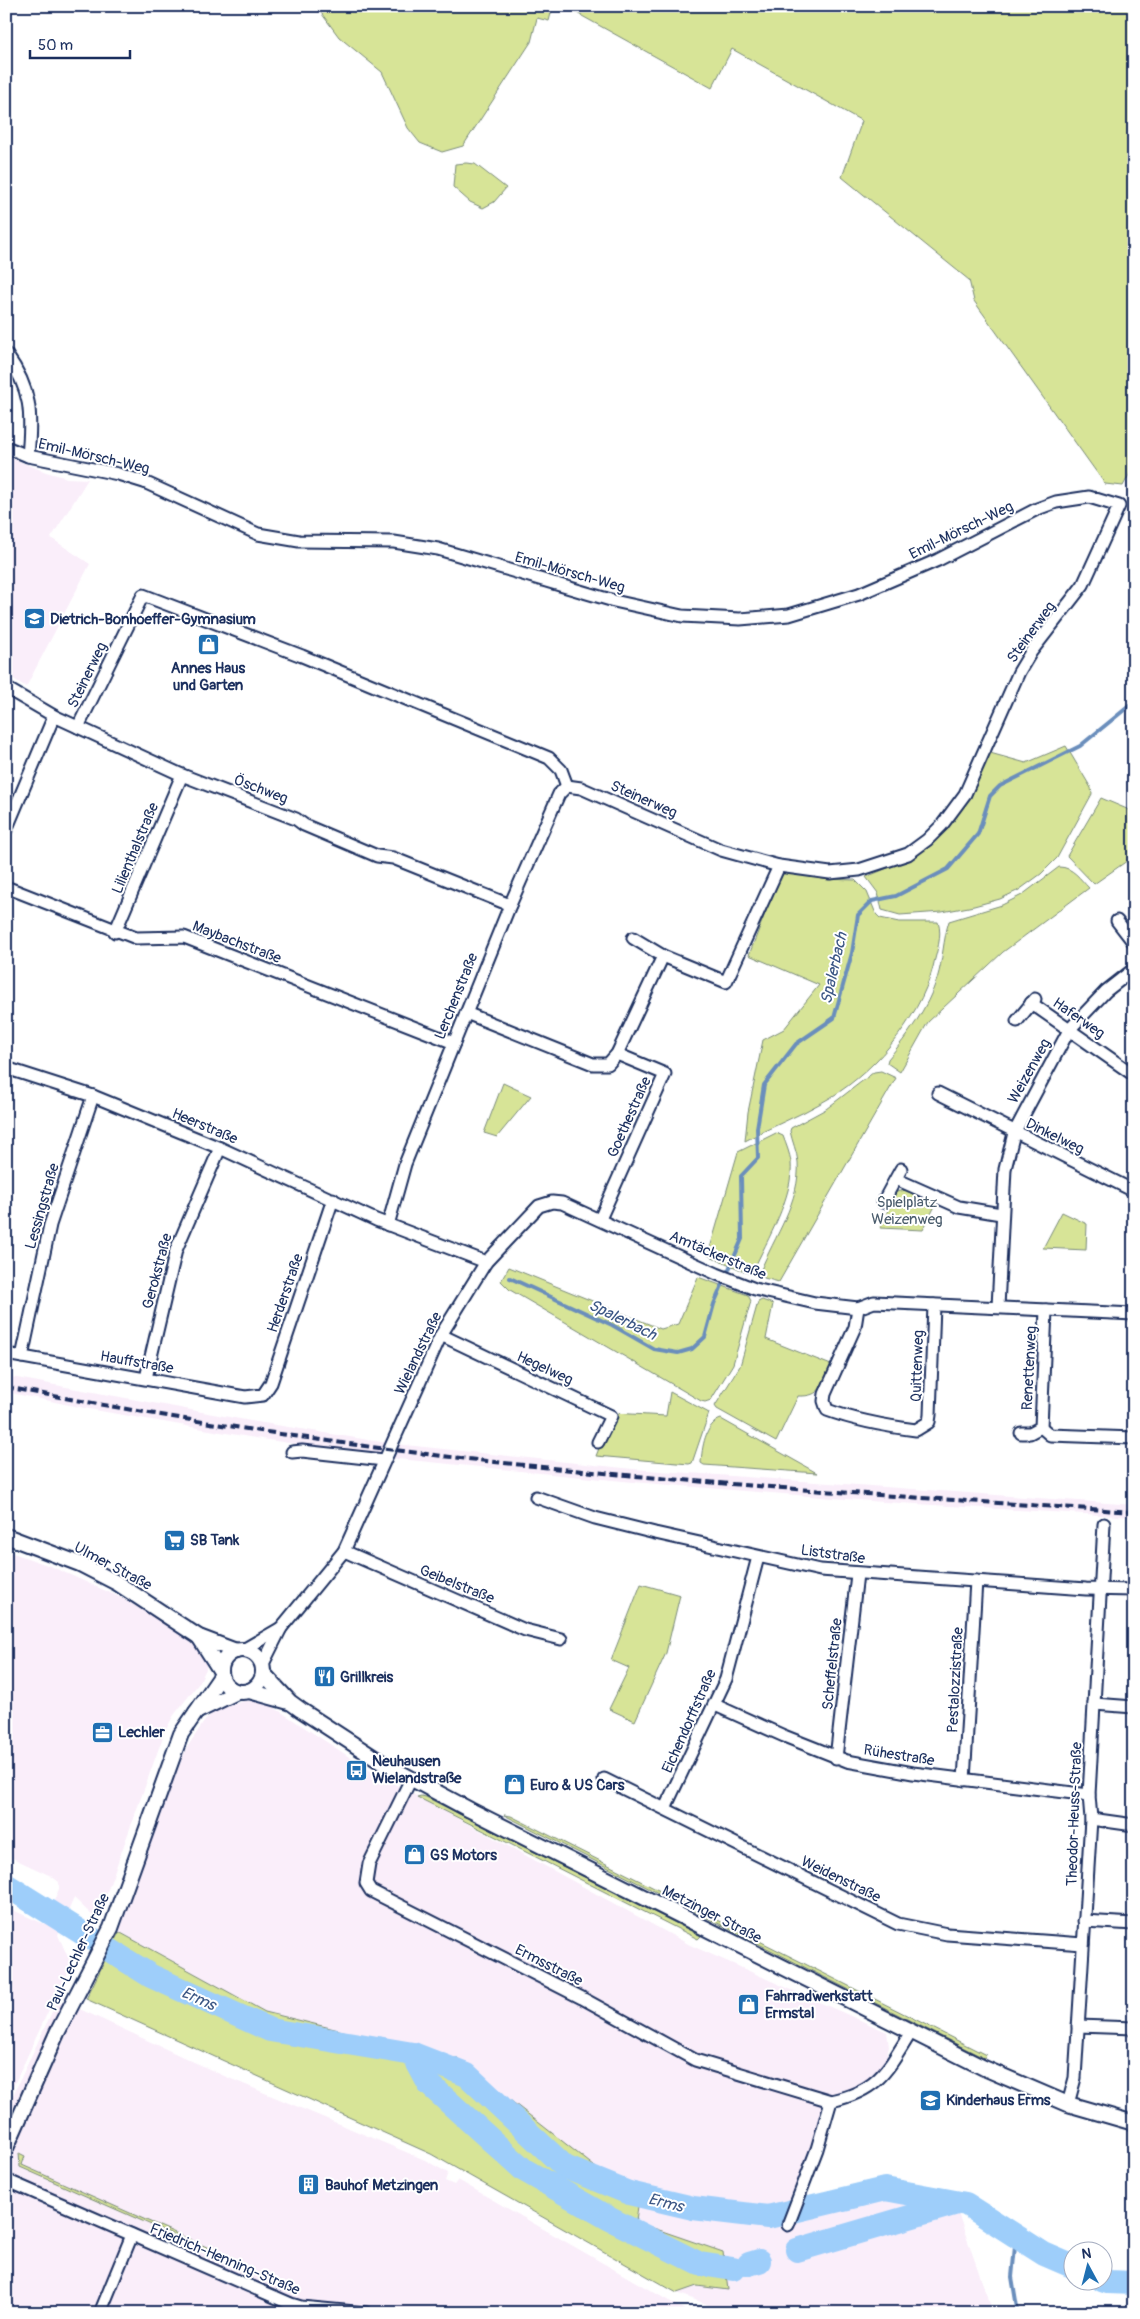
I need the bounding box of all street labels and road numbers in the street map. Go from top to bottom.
street label: Emil-Mörsch-Weg [36,434,151,479]
street label: Emil-Mörsch-Weg [906,497,1016,564]
street label: Emil-Mörsch-Weg [513,548,627,597]
street label: Steinerweg [1003,598,1060,667]
street label: Steinerweg [63,639,112,711]
street label: Öschweg [231,770,291,808]
street label: Steinerweg [607,776,680,823]
street label: Lilienthalstraße [108,799,163,897]
street label: Maybachstraße [190,917,285,968]
street label: Lerchenstraße [430,950,483,1042]
street label: Haferweg [1049,994,1109,1043]
street label: Weizenweg [1004,1035,1055,1107]
street label: Goethestraße [603,1073,656,1161]
street label: Heerstraße [169,1104,241,1149]
street label: Dinkelweg [1022,1114,1087,1159]
street label: Lessingstraße [21,1160,64,1251]
street label: Amtäckerstraße [667,1227,770,1285]
street label: Gerokstraße [138,1231,177,1311]
street label: Herderstraße [263,1251,308,1335]
street label: Wielandstraße [390,1308,447,1398]
street label: Renettenweg [1018,1325,1041,1411]
street label: Quittenweg [907,1330,928,1402]
street label: Hauffstraße [99,1347,176,1378]
street label: Hegelweg [514,1347,576,1390]
street label: Ulmer Straße [71,1538,156,1595]
street label: Liststraße [800,1541,867,1568]
street label: Geibelstraße [417,1561,498,1608]
street label: Scheffelstraße [818,1617,847,1711]
street label: Pestalozzistraße [943,1626,968,1733]
street label: Eichendorffstraße [658,1666,721,1776]
street label: Rühestraße [862,1741,936,1771]
street label: Theodor-Heuss-Straße [1062,1741,1087,1886]
street label: Weidenstraße [798,1852,884,1907]
street label: Metzinger Straße [659,1881,765,1948]
street label: Paul-Lechler-Straße [43,1890,114,2014]
street label: Ermsstraße [512,1940,586,1991]
street label: Friedrich-Henning-Straße [147,2219,303,2300]

